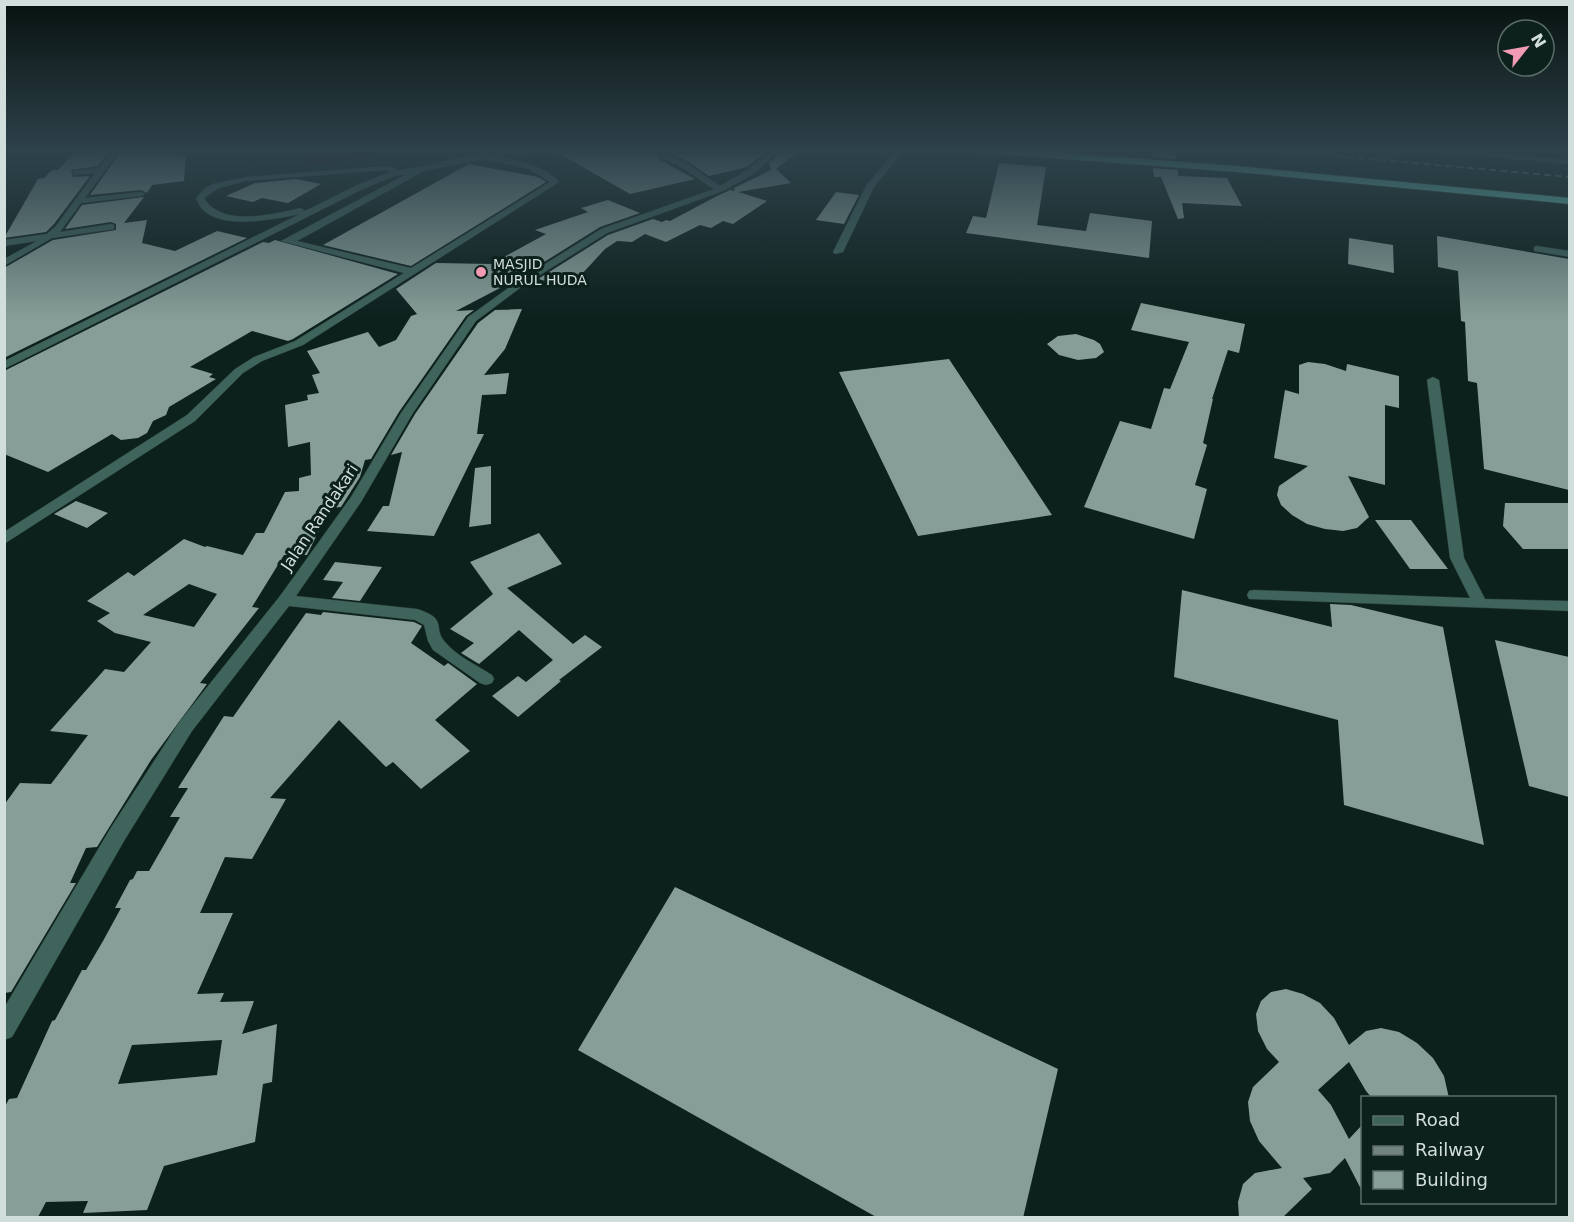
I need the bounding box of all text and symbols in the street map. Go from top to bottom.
north arrow [1496,18,1556,78]
text: N [1527,30,1550,51]
place label: MASJID NURUL HUDA [493,256,587,288]
marker: MASJID NURUL HUDA [474,265,488,279]
street label: Jalan Randakari [276,460,362,575]
legend [1361,1096,1556,1204]
text: Road [1415,1109,1460,1130]
text: Railway [1415,1139,1485,1160]
text: Building [1415,1169,1488,1190]

